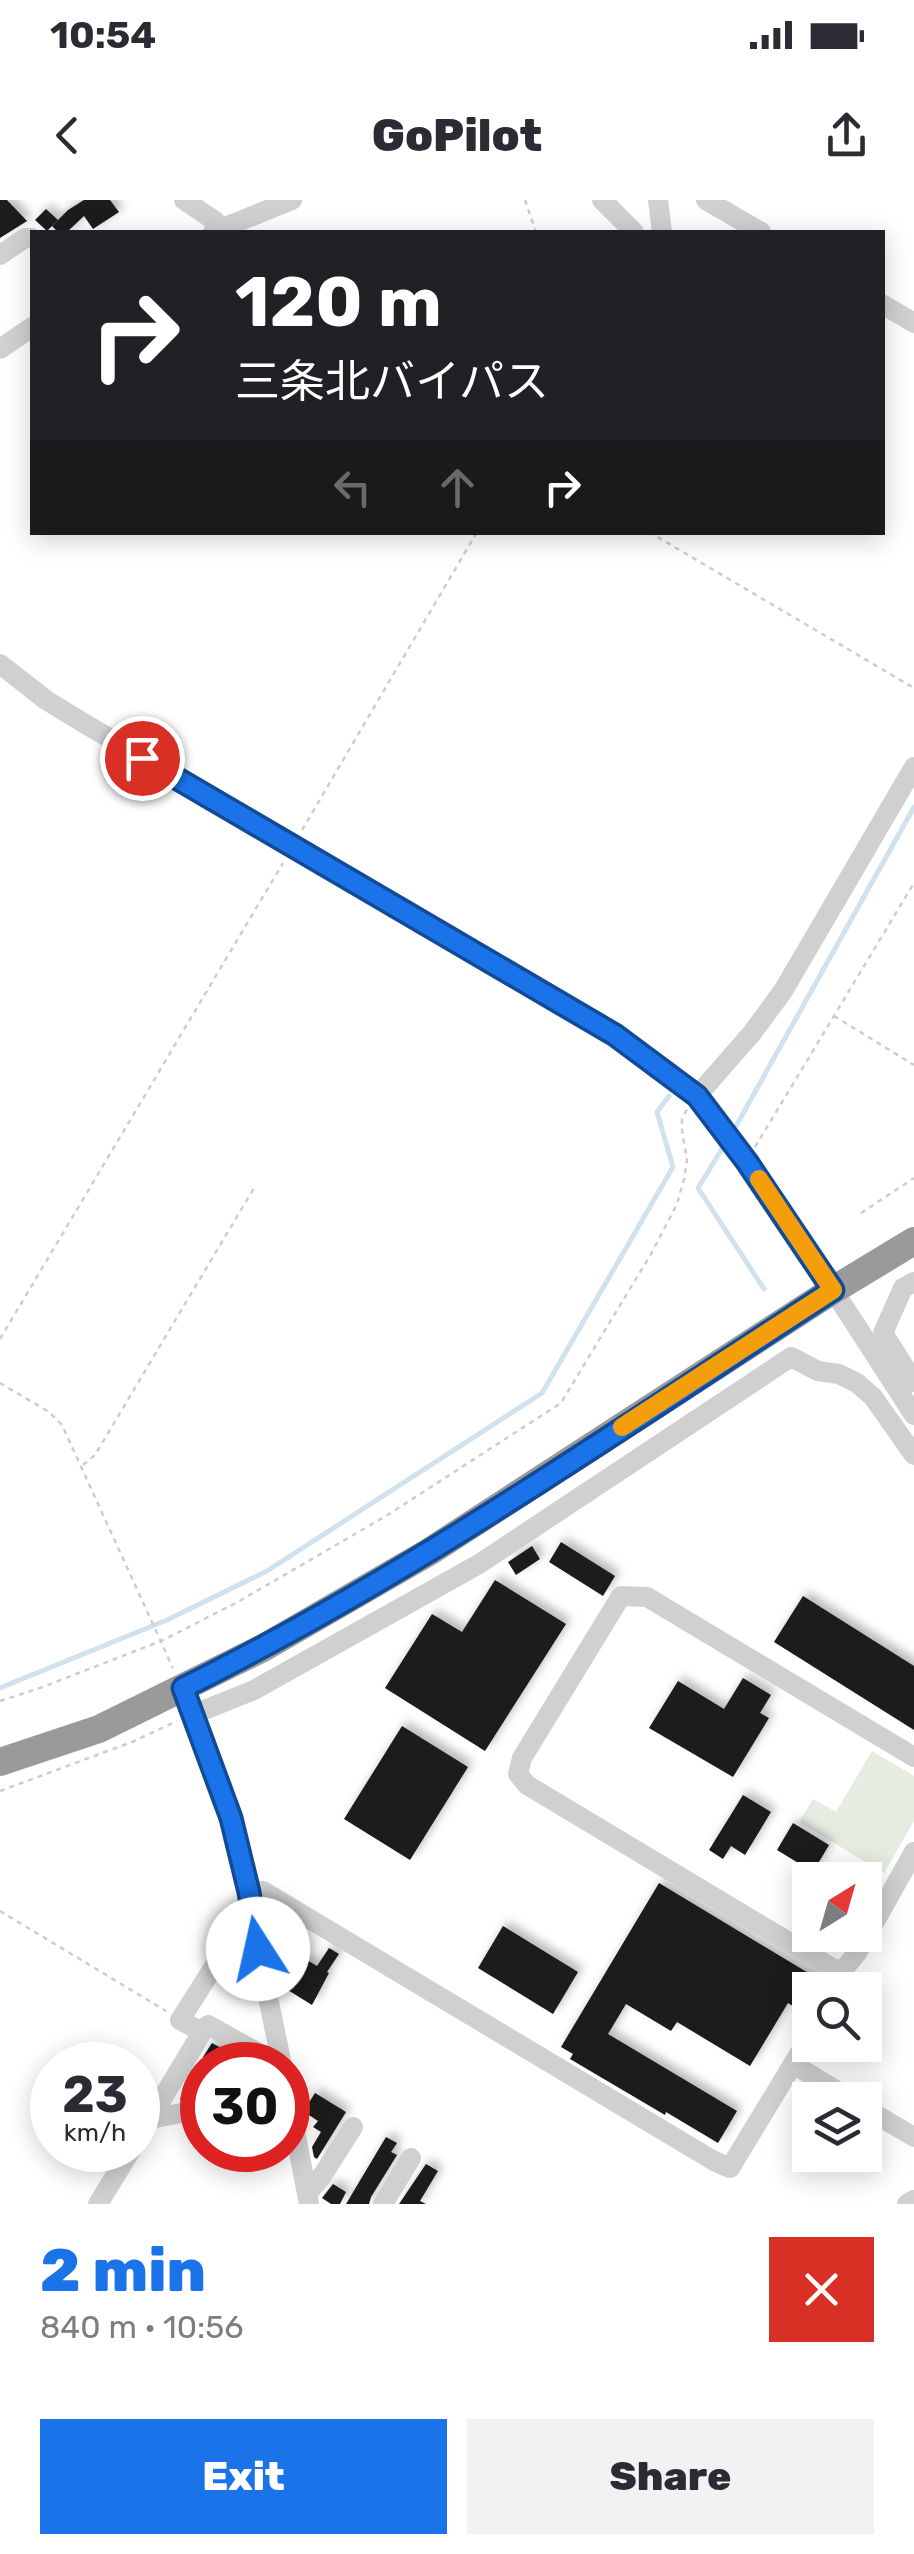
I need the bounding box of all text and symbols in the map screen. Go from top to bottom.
text: 10:54 [50,12,156,58]
icon: back [40,108,95,163]
icon: share [819,108,874,163]
text: GoPilot [372,109,542,162]
text: 120 m [235,261,442,344]
icon: right [70,270,200,400]
text: 三条北バイパス [235,355,549,408]
icon: left [325,460,380,515]
icon: ahead [430,460,485,515]
icon: right [535,460,590,515]
pin [100,716,185,801]
icon: arrive [115,731,170,786]
north arrow [792,1862,882,1952]
map controls [792,1862,882,2172]
position arrow [206,1897,310,2001]
button: search [792,1972,882,2062]
speed limit sign: 30 [180,2042,310,2172]
text: 23 [62,2065,128,2125]
button: layers [792,2082,882,2172]
text: km/h [64,2118,126,2147]
text: 2 min [40,2235,206,2306]
button: close [769,2237,874,2342]
text: 840 m · 10:56 [40,2308,244,2346]
button: Exit [40,2419,447,2534]
button: Share [467,2419,874,2534]

